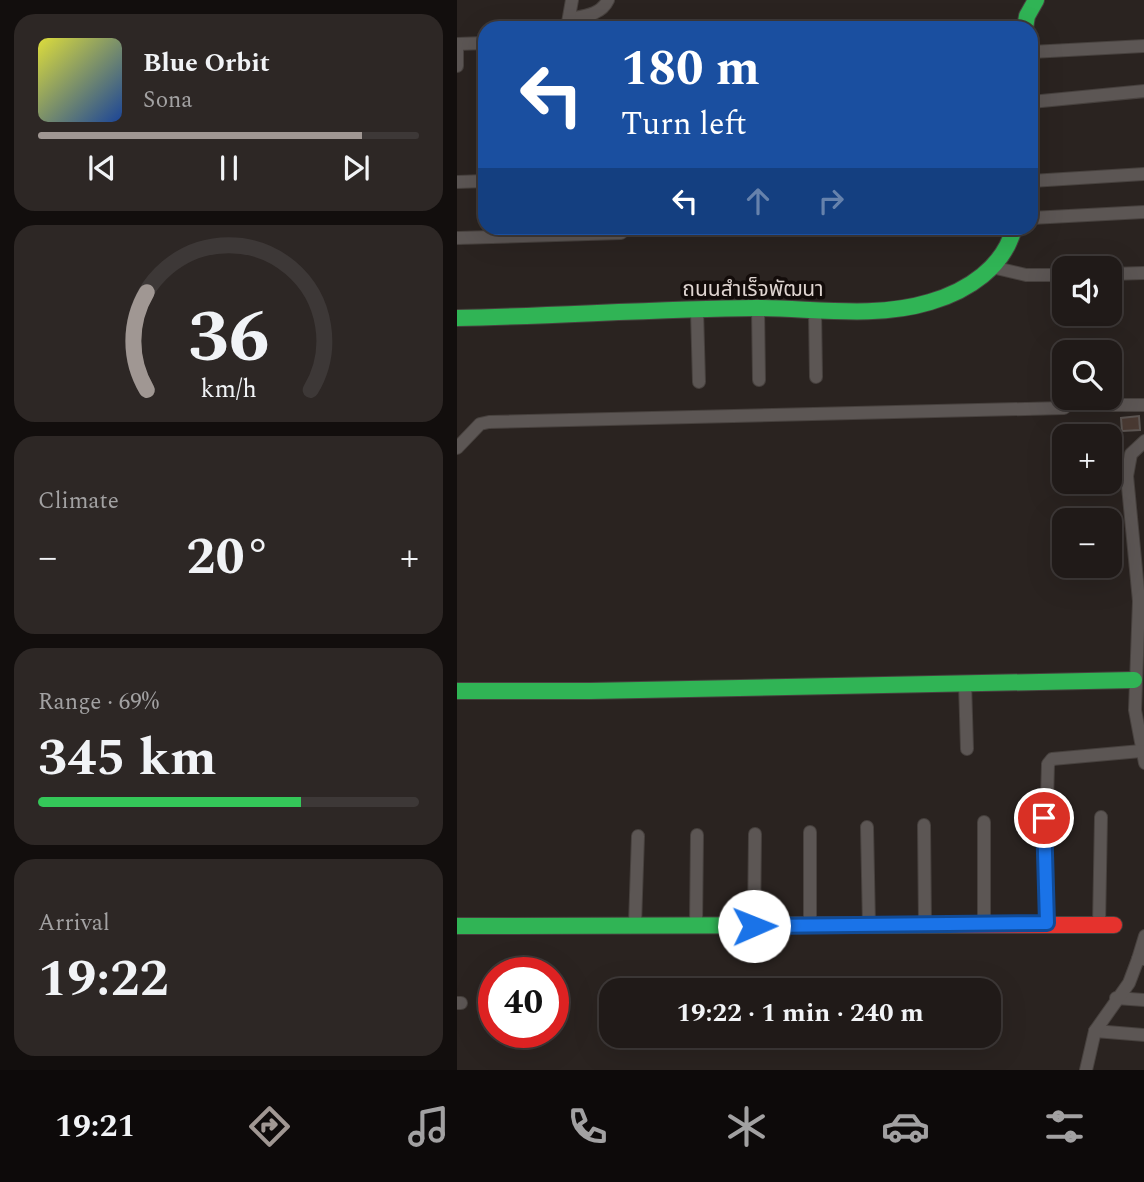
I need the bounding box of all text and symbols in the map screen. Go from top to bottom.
text: 180 m [621,32,760,107]
text: Blue Orbit [143,43,270,83]
icon: left [506,49,597,140]
text: Sona [143,83,193,118]
text: Turn left [621,100,747,149]
icon: previous [83,149,121,187]
icon: pause [210,149,248,187]
icon: next [337,149,375,187]
icon: left [666,182,704,220]
icon: ahead [739,182,777,220]
icon: right [812,182,850,220]
map controls [1052,256,1122,578]
button: sound [1052,256,1122,326]
street label: ถนนสำเร็จพัฒนา [682,274,824,306]
text: 36 [188,283,269,394]
button: search [1052,340,1122,410]
text: km/h [200,371,257,409]
button: + [1052,424,1122,494]
text: Climate [38,484,119,519]
button: − [1052,508,1122,578]
text: 20° [186,518,271,597]
text: − [38,529,57,587]
text: + [400,529,419,587]
text: Range · 69% [38,685,159,720]
text: 345 km [38,719,217,798]
pin [1014,788,1074,848]
icon: arrive [1025,799,1063,837]
position arrow [717,889,791,963]
text: Arrival [38,906,110,941]
text: 19:22 [38,940,169,1019]
speed limit sign: 40 [478,957,569,1048]
text: 19:22 · 1 min · 240 m [676,993,924,1033]
text: 19:21 [55,1102,135,1151]
icon: directions [245,1102,294,1151]
icon: music [404,1102,453,1151]
icon: phone [563,1102,612,1151]
icon: climate [722,1102,771,1151]
icon: car [881,1102,930,1151]
icon: filters [1040,1102,1089,1151]

